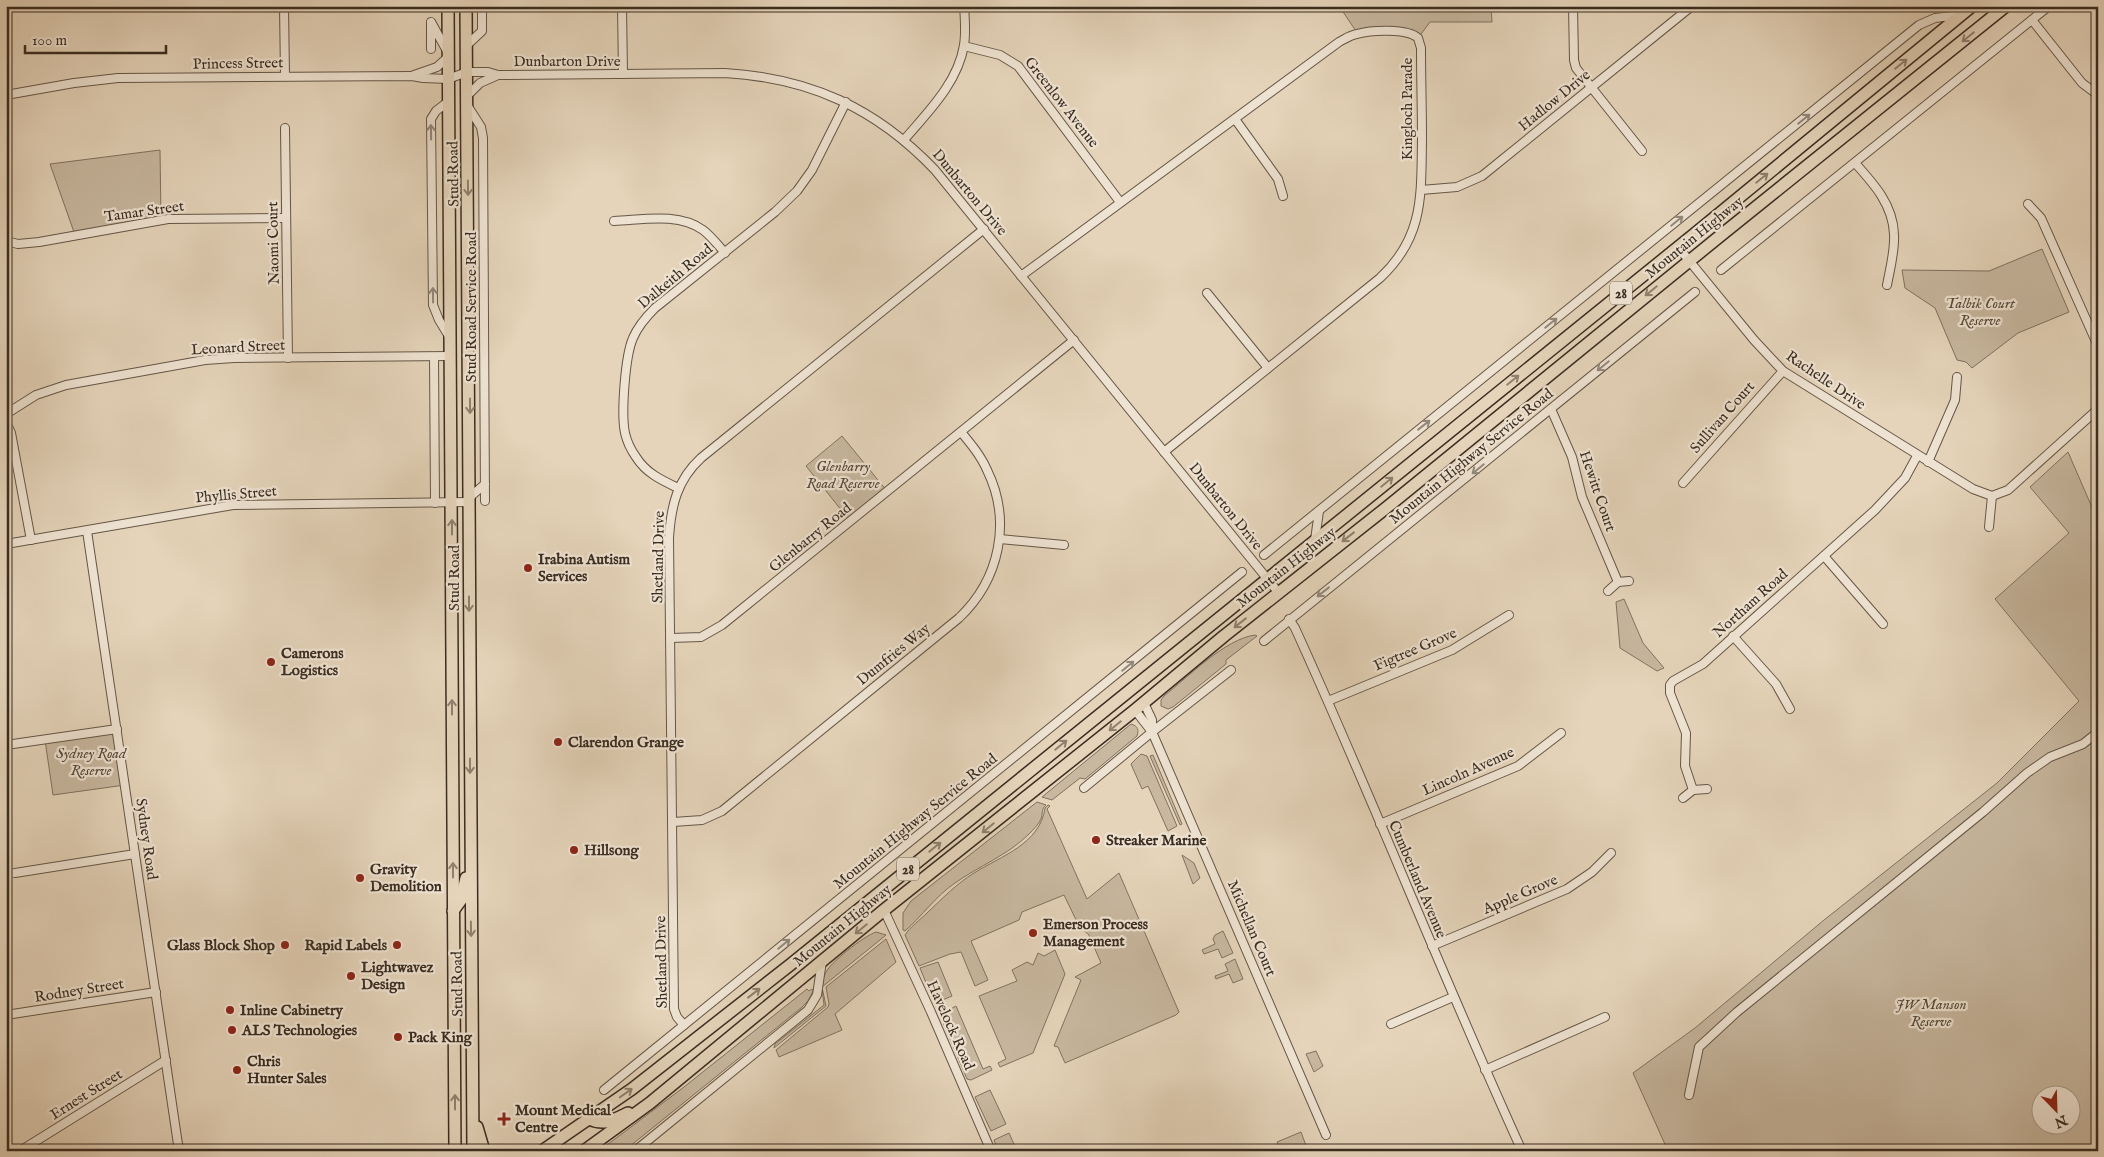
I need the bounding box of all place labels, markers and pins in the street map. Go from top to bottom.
place label: Irabina Autism Services [538,550,631,586]
marker: Irabina Autism Services [522,562,534,574]
place label: Camerons Logistics [281,644,344,680]
marker: Camerons Logistics [265,656,277,668]
place label: Clarendon Grange [568,733,684,752]
marker: Clarendon Grange [552,736,564,748]
place label: Streaker Marine [1106,831,1206,850]
marker: Streaker Marine [1090,834,1102,846]
place label: Hillsong [584,841,639,860]
marker: Hillsong [568,844,580,856]
place label: Gravity Demolition [370,860,442,896]
marker: Gravity Demolition [354,872,366,884]
place label: Emerson Process Management [1043,915,1149,951]
marker: Emerson Process Management [1027,927,1039,939]
place label: Glass Block Shop [167,936,275,955]
place label: Rapid Labels [304,936,388,955]
marker: Glass Block Shop [279,939,291,951]
marker: Rapid Labels [391,939,403,951]
place label: Lightwavez Design [361,958,434,994]
marker: Lightwavez Design [345,970,357,982]
place label: Inline Cabinetry [240,1001,343,1020]
marker: Inline Cabinetry [224,1004,236,1016]
place label: ALS Technologies [241,1021,358,1040]
marker: ALS Technologies [226,1024,238,1036]
place label: Pack King [408,1028,473,1047]
marker: Pack King [392,1031,404,1043]
place label: Chris Hunter Sales [247,1052,327,1088]
marker: Chris Hunter Sales [231,1064,243,1076]
place label: Mount Medical Centre [515,1101,612,1137]
marker: Mount Medical Centre [497,1112,511,1126]

